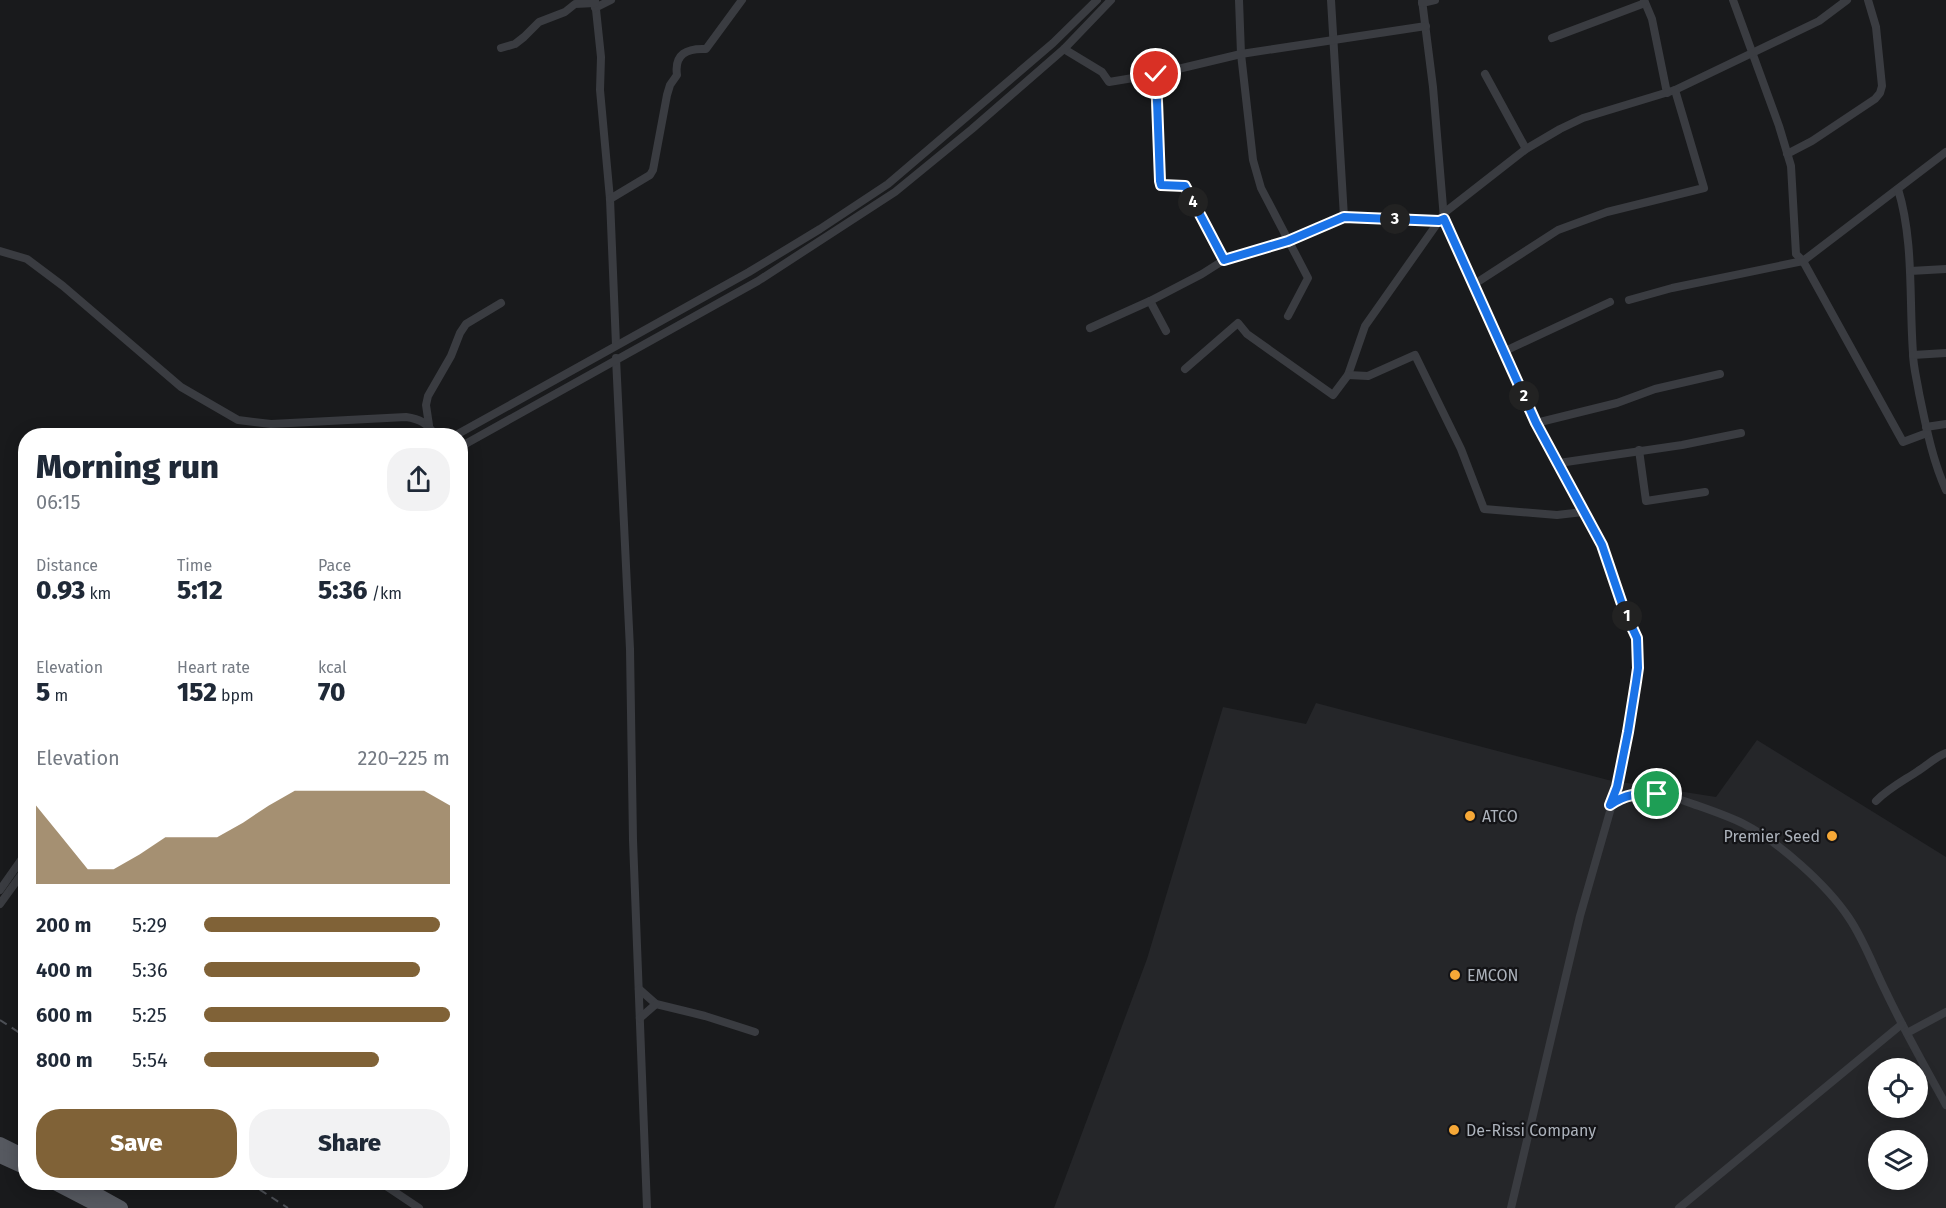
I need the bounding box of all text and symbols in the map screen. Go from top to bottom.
pin [1130,48,1181,99]
icon: check [1139,57,1172,90]
pin: 4 [1178,187,1208,217]
text: 4 [1188,192,1198,211]
pin: 3 [1380,204,1410,234]
text: 3 [1391,209,1399,228]
pin: 2 [1509,381,1539,411]
text: 2 [1520,386,1528,405]
text: Morning run [36,447,219,487]
button: share [387,448,450,511]
text: 06:15 [36,490,81,514]
text: Distance [36,556,98,575]
text: Time [177,556,212,575]
text: Pace [318,556,351,575]
text: 0.93 [36,575,85,606]
text: 5:12 [177,575,223,606]
text: 5:36 [318,575,367,606]
text: km [85,584,111,603]
text: /km [367,584,402,603]
pin: 1 [1612,601,1642,631]
text: 1 [1623,606,1631,625]
text: Elevation [36,658,103,677]
text: Heart rate [177,658,250,677]
text: kcal [318,658,347,677]
text: 5 [36,677,50,708]
text: 152 [177,677,217,708]
text: 70 [318,677,346,708]
text: m [50,686,68,705]
text: bpm [217,686,254,705]
text: Elevation [36,746,120,770]
text: 220–225 m [358,746,450,770]
pin [1631,768,1682,819]
icon: arrive [1640,777,1673,810]
place label: ATCO [1482,807,1518,826]
marker: ATCO [1463,809,1477,823]
place label: Premier Seed [1724,827,1820,846]
marker: Premier Seed [1825,829,1839,843]
text: 200 m [36,913,91,937]
text: 5:29 [132,913,167,937]
text: 400 m [36,958,92,982]
text: 5:36 [132,958,168,982]
place label: EMCON [1467,966,1519,985]
marker: EMCON [1448,968,1462,982]
text: 600 m [36,1003,92,1027]
text: 5:25 [132,1003,167,1027]
text: 800 m [36,1048,93,1072]
text: 5:54 [132,1048,168,1072]
map controls [1868,1058,1928,1190]
button: locate [1868,1058,1928,1118]
button: Save [36,1109,237,1178]
button: Share [249,1109,450,1178]
place label: De-Rissi Company [1466,1121,1596,1140]
marker: De-Rissi Company [1447,1123,1461,1137]
button: layers [1868,1130,1928,1190]

